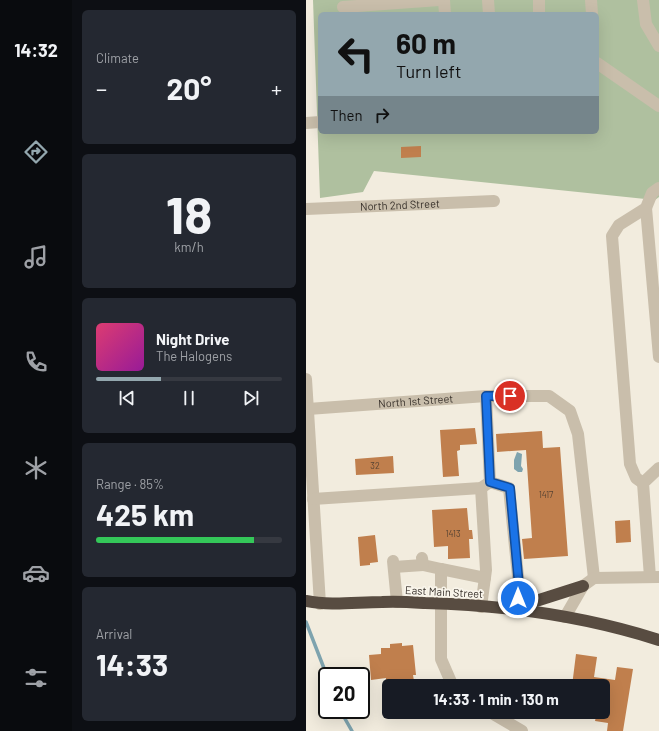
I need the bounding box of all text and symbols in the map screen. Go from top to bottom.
text: 60 m [396,26,456,60]
icon: left [330,28,382,80]
text: 14:32 [14,39,58,61]
text: Climate [96,50,139,66]
text: Turn left [396,60,462,82]
text: 20° [166,70,212,106]
text: − [96,75,107,101]
text: + [271,75,282,101]
icon: right [371,104,393,126]
text: Then [330,106,363,124]
icon: directions [22,138,50,166]
text: 18 [166,182,212,244]
street label: North 2nd Street [360,196,440,213]
text: km/h [174,239,204,255]
icon: music [22,243,50,271]
text: Night Drive [156,330,229,348]
icon: phone [22,348,50,376]
text: The Halogens [156,348,232,364]
pin [493,379,527,413]
icon: arrive [499,385,521,407]
icon: previous [116,387,138,409]
icon: pause [178,387,200,409]
icon: next [240,387,262,409]
street label: North 1st Street [378,391,454,410]
icon: climate [22,454,50,482]
house number: 32 [370,460,380,471]
text: Range · 85% [96,476,164,492]
house number: 1417 [539,489,554,500]
text: 425 km [96,496,194,532]
house number: 1413 [445,528,461,539]
icon: car [22,559,50,587]
position arrow [497,577,539,619]
street label: East Main Street [405,583,483,600]
text: Arrival [96,626,132,642]
text: 14:33 [96,646,168,682]
icon: filters [22,664,50,692]
speed limit sign: 20 [318,667,370,719]
text: 14:33 · 1 min · 130 m [433,690,559,708]

